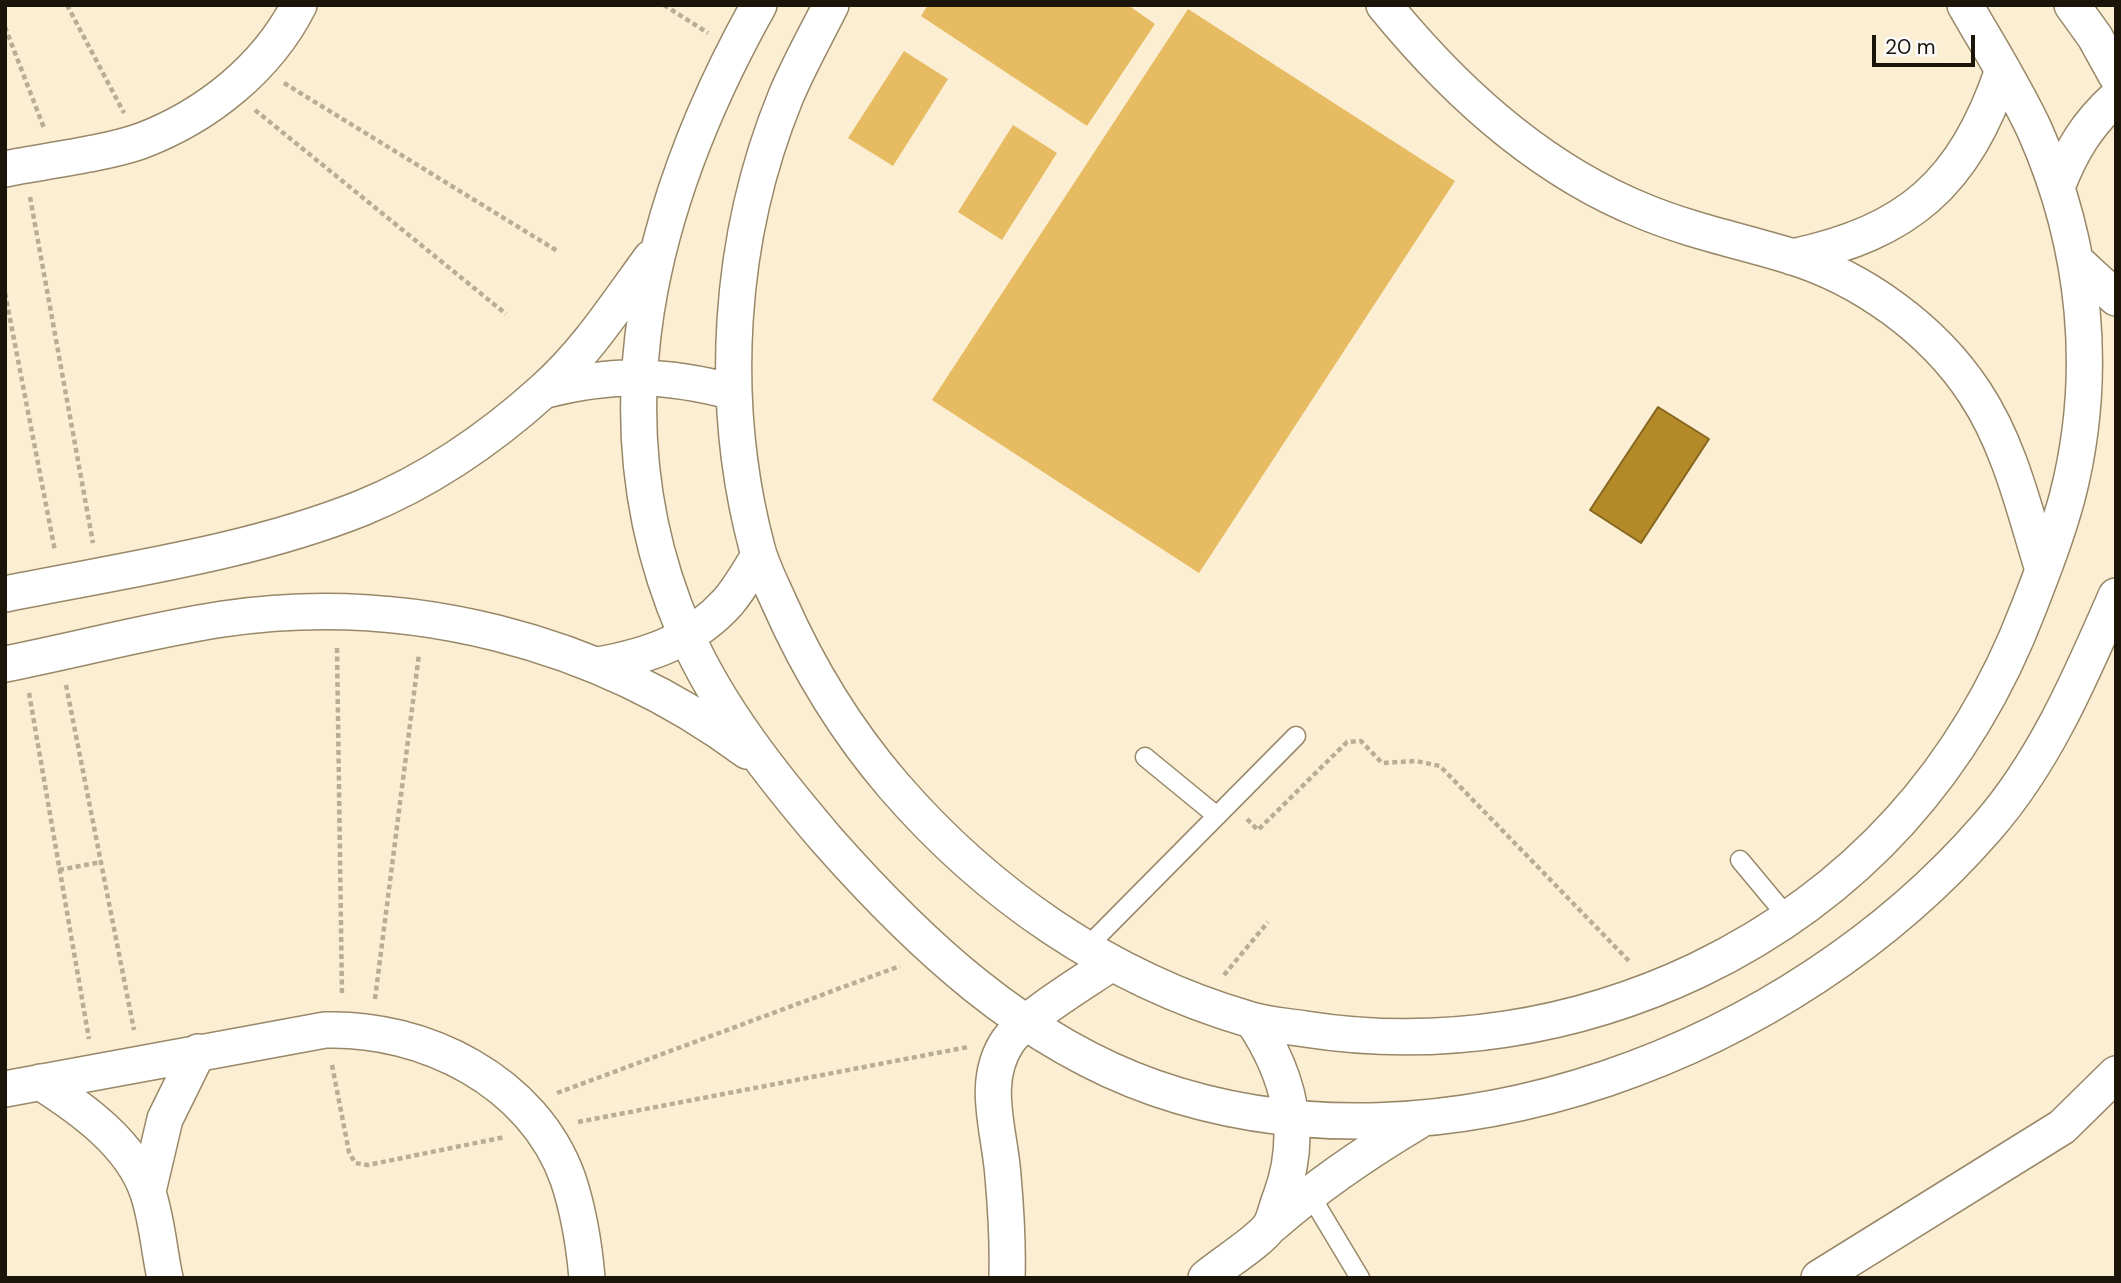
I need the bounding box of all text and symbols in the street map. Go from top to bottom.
scale bar [1876,21,1979,65]
text: 20 m [1885,33,1936,61]

